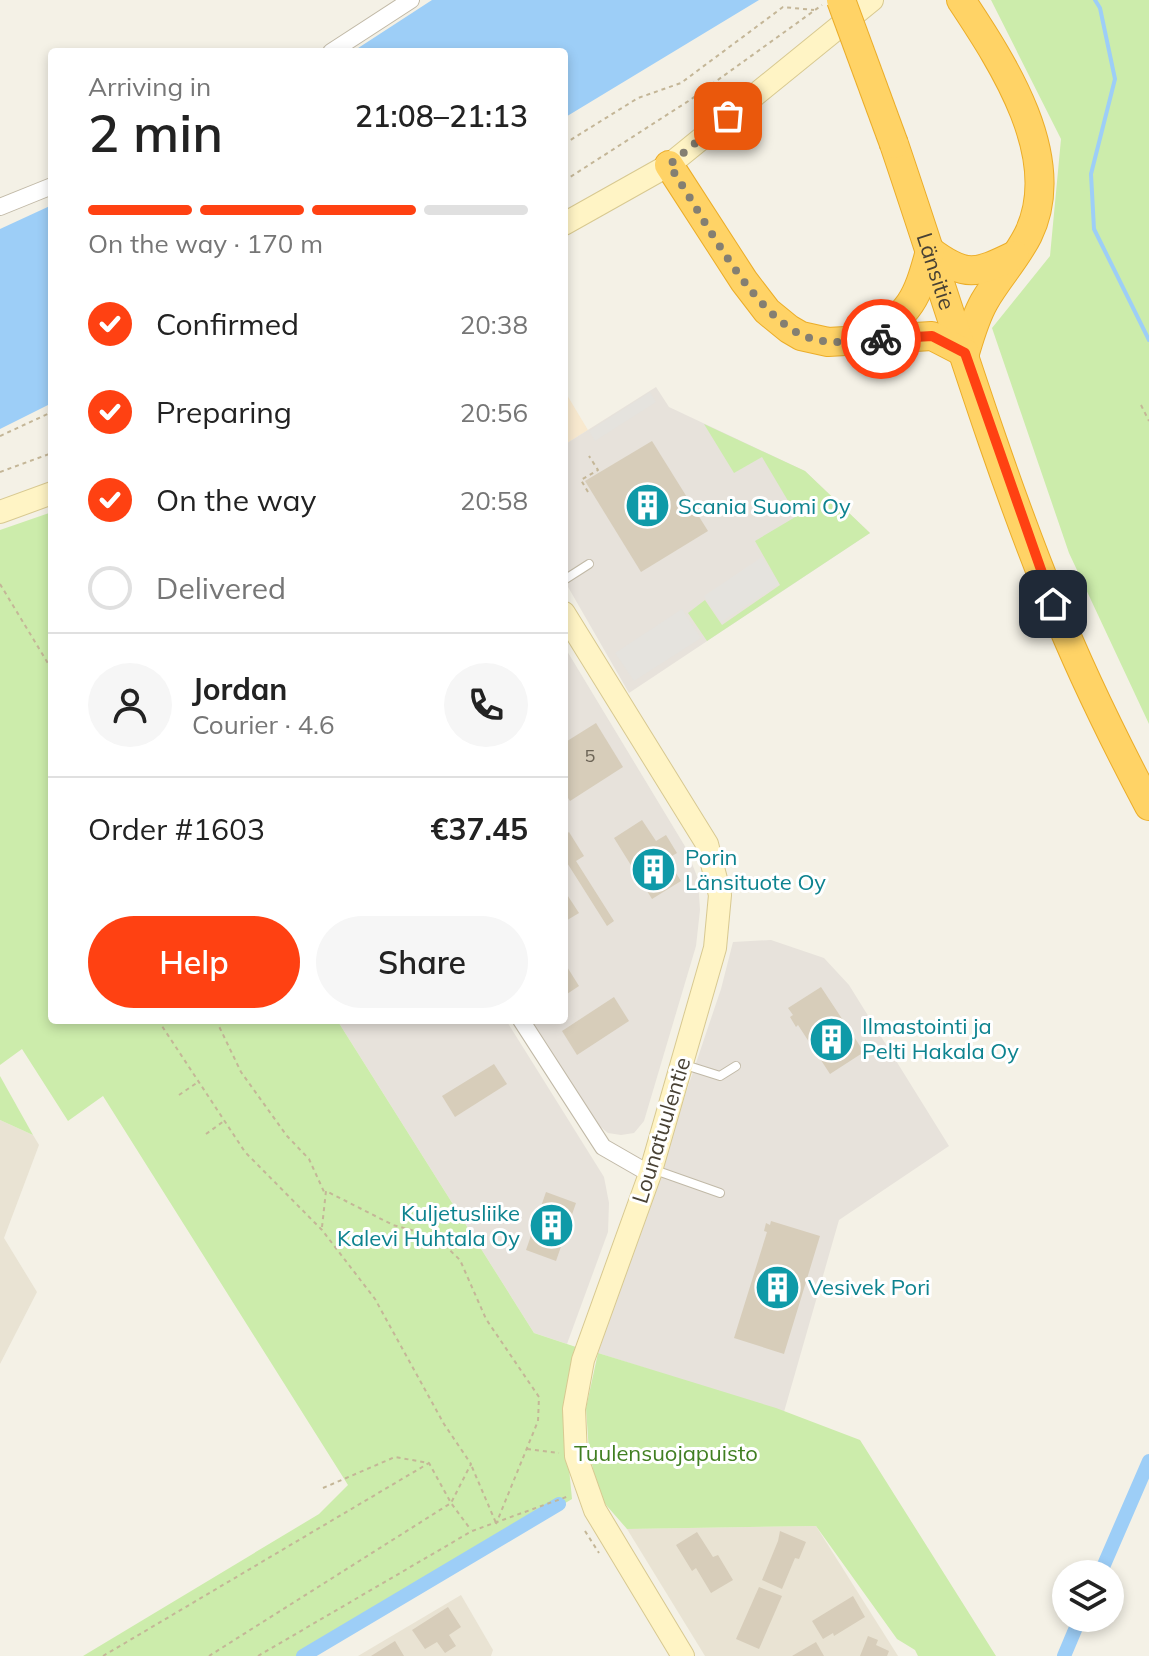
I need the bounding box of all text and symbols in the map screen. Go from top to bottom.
text: Arriving in [88,70,211,103]
pin [694,82,762,150]
icon: bag [706,94,750,138]
text: 21:08–21:13 [355,97,528,135]
text: 2 min [88,100,223,165]
text: On the way · 170 m [88,227,323,260]
street label: Länsitie [911,229,962,313]
courier [841,299,921,379]
icon: check [88,302,132,346]
text: Confirmed [156,305,299,343]
text: 20:38 [460,308,528,341]
icon: bike [859,317,903,361]
icon: check [88,390,132,434]
text: Preparing [156,393,292,431]
text: 20:56 [460,396,528,429]
icon: check [88,478,132,522]
text: On the way [156,481,316,519]
building icon: Scania Suomi Oy [623,482,671,530]
text: 20:58 [460,484,528,517]
place label: Scania Suomi Oy [678,492,851,520]
text: Delivered [156,569,286,607]
pin [1019,570,1087,638]
icon: home [1031,582,1075,626]
button: person [88,663,172,747]
button: phone [444,663,528,747]
text: Jordan [192,670,287,708]
text: Courier · 4.6 [192,708,335,741]
house number: 5 [585,744,596,767]
text: Order #1603 [88,810,265,848]
text: €37.45 [431,810,528,848]
place label: Porin Länsituote Oy [685,843,826,896]
building icon: Porin Länsituote Oy [630,846,678,894]
button: Help [88,916,300,1008]
button: Share [316,916,528,1008]
place label: Ilmastointi ja Pelti Hakala Oy [862,1012,1019,1065]
building icon: Ilmastointi ja Pelti Hakala Oy [807,1015,855,1063]
street label: Lounatuulentie [625,1054,697,1206]
place label: Kuljetusliike Kalevi Huhtala Oy [337,1199,520,1252]
building icon: Kuljetusliike Kalevi Huhtala Oy [527,1202,575,1250]
building icon: Vesivek Pori [753,1263,801,1311]
place label: Vesivek Pori [808,1273,930,1301]
park label: Tuulensuojapuisto [574,1439,758,1467]
map controls [1052,1560,1124,1632]
button: layers [1052,1560,1124,1632]

